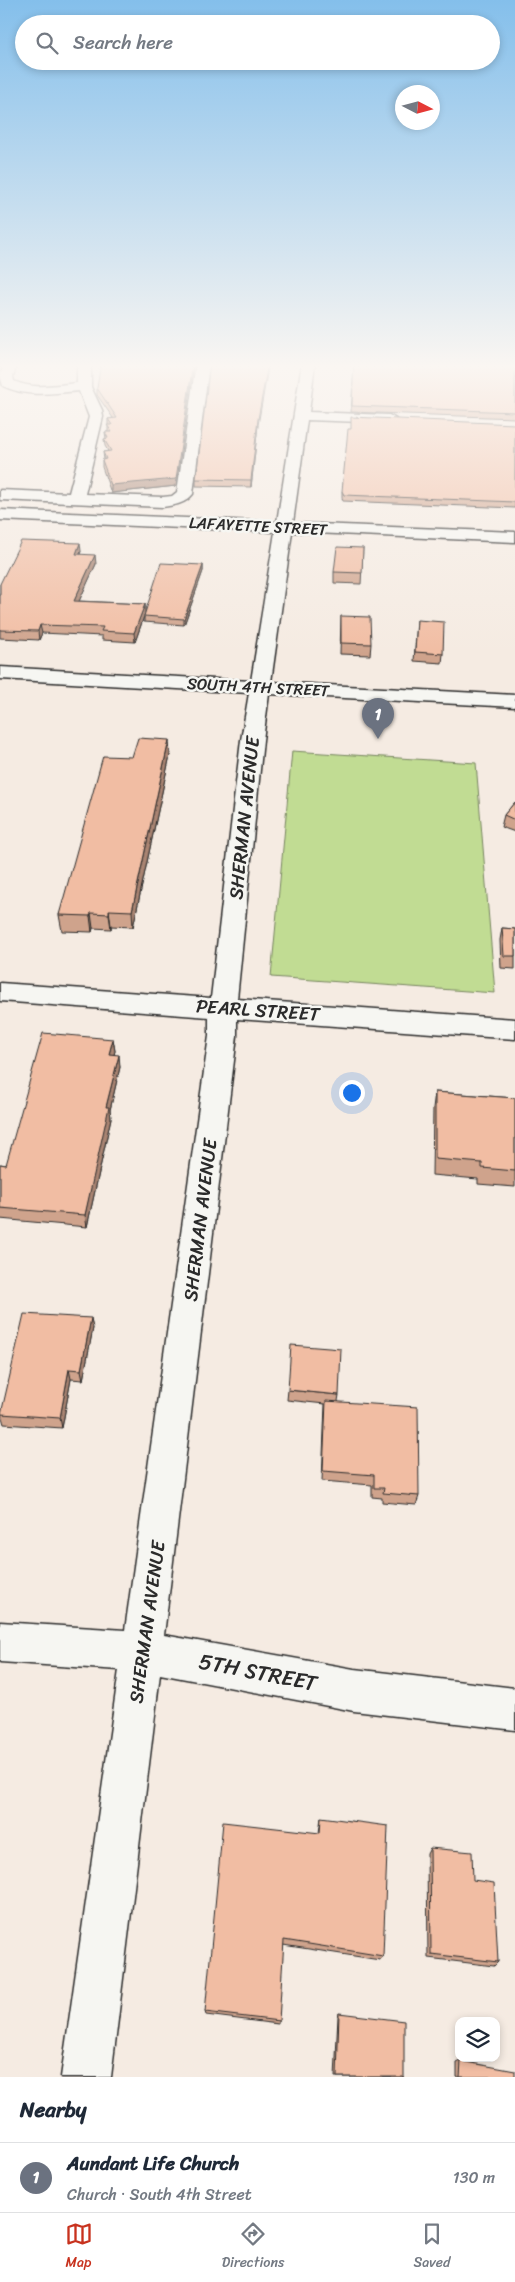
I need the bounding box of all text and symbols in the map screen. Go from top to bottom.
search box [15,15,500,70]
text: Search here [73,26,173,59]
icon: search [33,29,61,57]
north arrow [395,85,440,130]
street label: LAFAYETTE STREET [188,508,329,544]
street label: SOUTH 4TH STREET [186,669,331,705]
pin: 1 [362,698,394,739]
street label: SHERMAN AVENUE [219,733,269,901]
street label: PEARL STREET [195,989,322,1031]
your location [339,1080,365,1106]
street label: SHERMAN AVENUE [174,1135,227,1303]
street label: SHERMAN AVENUE [119,1537,175,1705]
street label: 5TH STREET [196,1641,322,1703]
map controls [455,2017,500,2062]
button: layers [455,2017,500,2062]
text: Nearby [20,2091,86,2129]
text: Aundant Life Church [67,2147,239,2180]
text: 1 [33,2163,39,2192]
text: 130 m [453,2163,495,2192]
text: Church · South 4th Street [67,2180,252,2209]
tab: Map [65,2220,93,2275]
tab: Directions [222,2220,284,2275]
tab: Saved [414,2220,450,2275]

